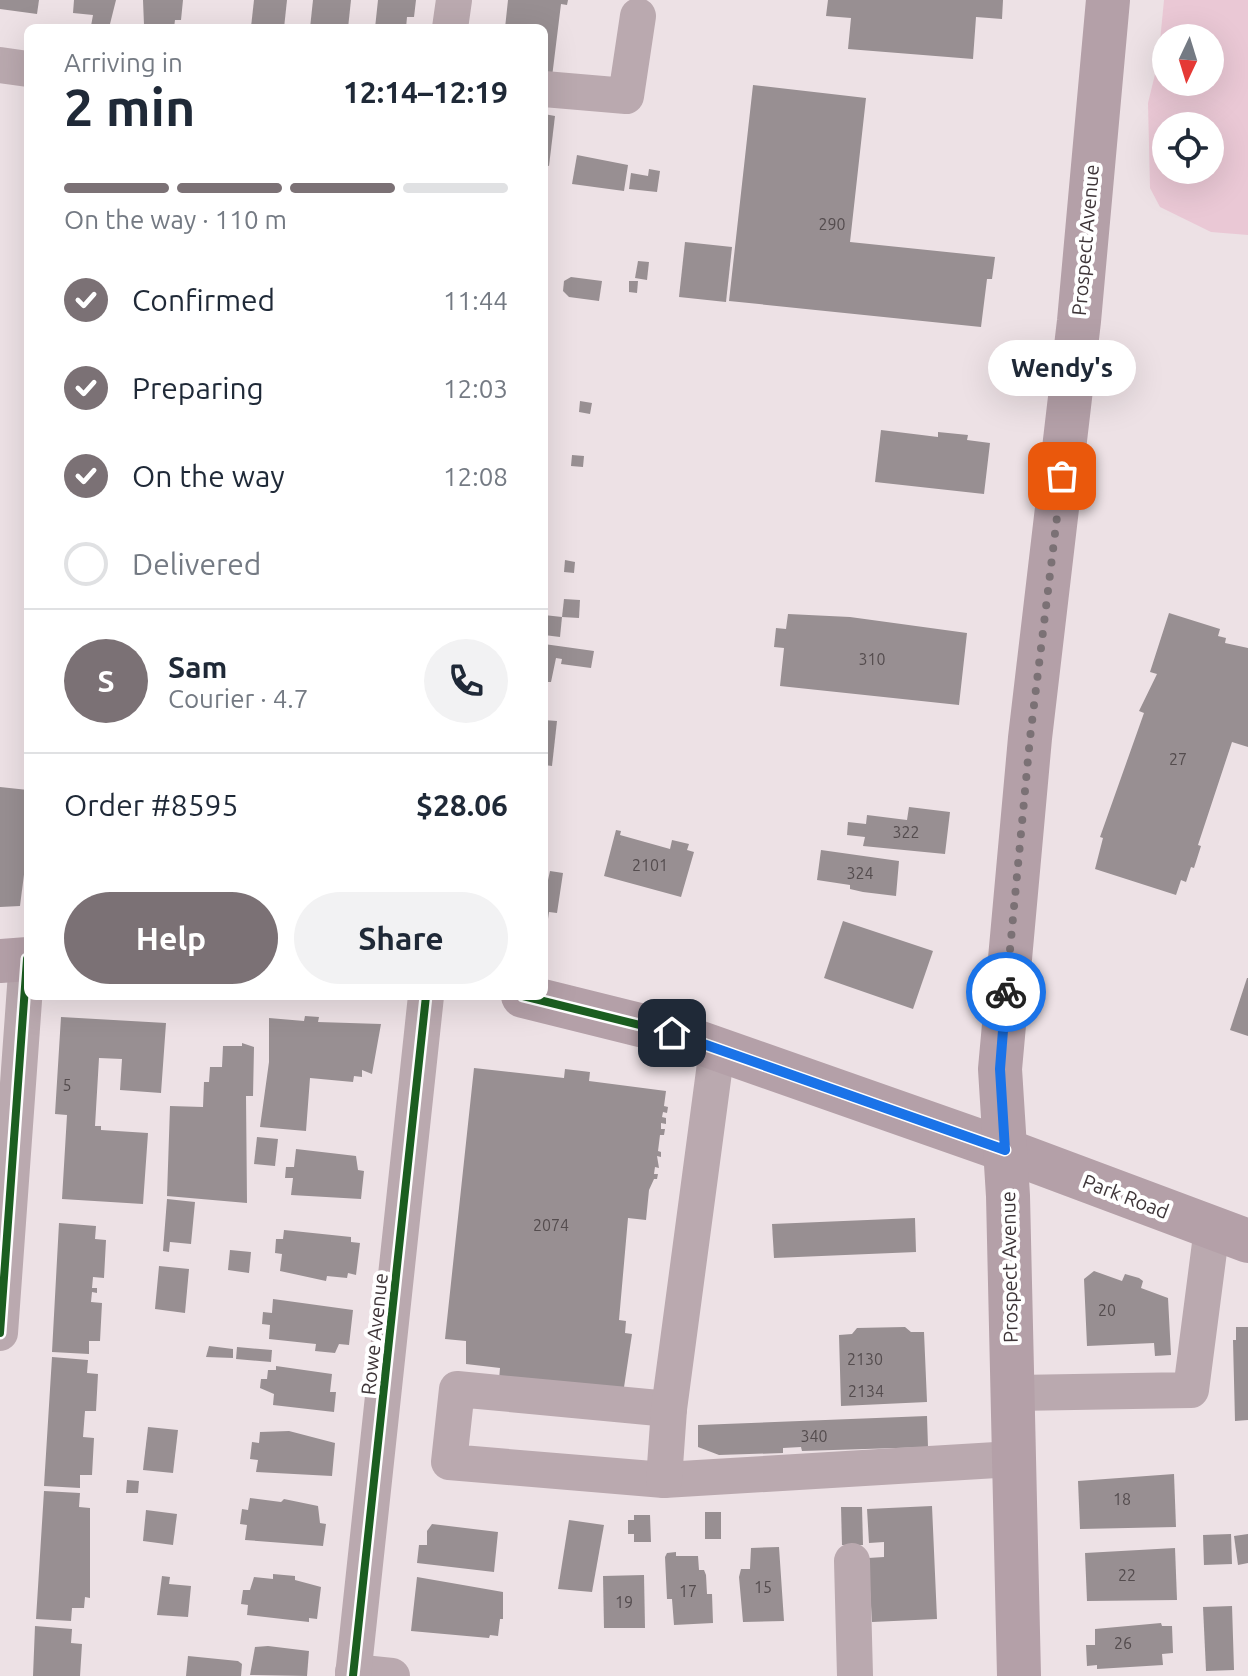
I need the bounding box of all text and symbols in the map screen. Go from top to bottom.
north arrow [1152,24,1224,96]
map controls [1152,24,1224,184]
text: Arriving in [64,48,183,77]
text: 12:14–12:19 [343,75,508,109]
text: 2 min [64,78,195,136]
button: locate [1152,112,1224,184]
street label: Prospect Avenue [1067,163,1103,317]
text: On the way · 110 m [64,205,287,234]
house number: 290 [818,215,846,233]
icon: check [64,278,108,322]
text: Confirmed [132,283,275,317]
text: 11:44 [443,286,508,315]
callout: Wendy's [988,340,1136,396]
text: Wendy's [1011,353,1113,382]
icon: check [64,366,108,410]
text: Preparing [132,371,264,405]
text: 12:03 [443,374,508,403]
pin [1028,442,1096,510]
icon: check [64,454,108,498]
icon: bag [1040,454,1084,498]
text: On the way [132,459,285,493]
text: 12:08 [443,462,508,491]
text: Delivered [132,547,261,581]
button: phone [424,639,508,723]
text: Sam [168,650,227,684]
house number: 310 [858,650,886,668]
text: S [97,664,115,698]
text: Courier · 4.7 [168,684,308,713]
house number: 27 [1169,750,1187,768]
text: Order #8595 [64,788,238,822]
text: $28.06 [416,788,508,822]
house number: 322 [892,823,920,841]
house number: 2101 [632,856,668,874]
house number: 324 [846,864,874,882]
button: Help [64,892,278,984]
button: Share [294,892,508,984]
courier [966,952,1046,1032]
icon: bike [984,970,1028,1014]
pin [638,999,706,1067]
icon: home [650,1011,694,1055]
house number: 5 [62,1076,72,1094]
street label: Park Road [1080,1169,1172,1223]
street label: Prospect Avenue [996,1191,1022,1343]
house number: 2074 [533,1216,569,1234]
street label: Rowe Avenue [356,1272,392,1396]
house number: 20 [1098,1301,1116,1319]
house number: 2130 [847,1350,883,1368]
house number: 2134 [848,1382,884,1400]
house number: 340 [800,1427,828,1445]
house number: 18 [1113,1490,1131,1508]
house number: 22 [1118,1566,1136,1584]
house number: 15 [754,1578,772,1596]
house number: 17 [679,1582,697,1600]
house number: 19 [615,1593,633,1611]
house number: 26 [1114,1634,1132,1652]

